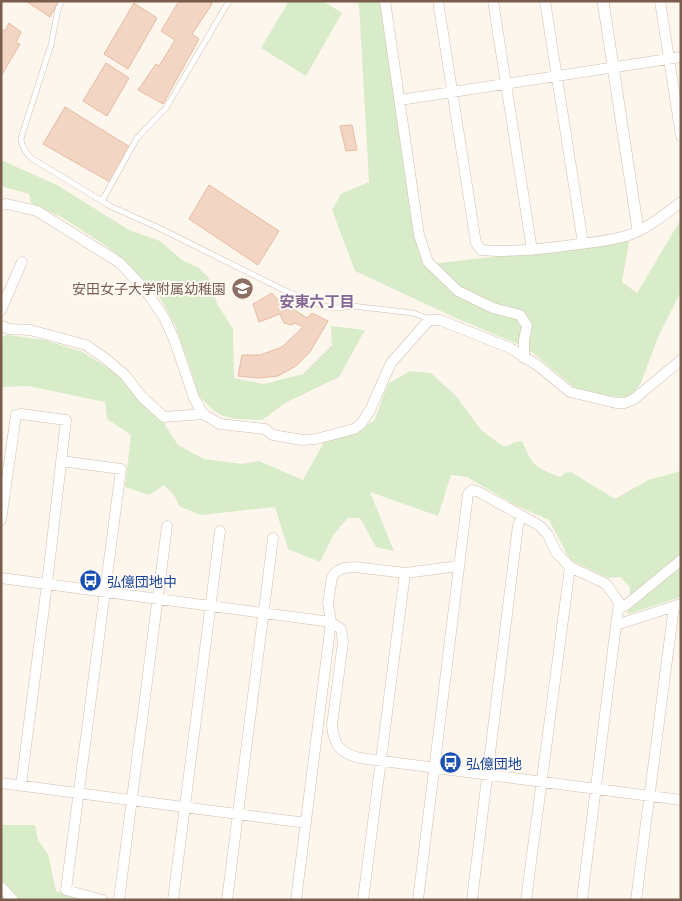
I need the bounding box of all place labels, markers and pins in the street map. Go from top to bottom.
school or university icon: 安田女子大学附属幼稚園 [230,276,254,300]
place label: 安田女子大学附属幼稚園 [72,278,226,299]
bus stop icon: 弘億団地中 [79,569,103,593]
place label: 弘億団地中 [107,571,177,592]
bus stop icon: 弘億団地 [438,751,462,775]
place label: 弘億団地 [466,753,522,774]

